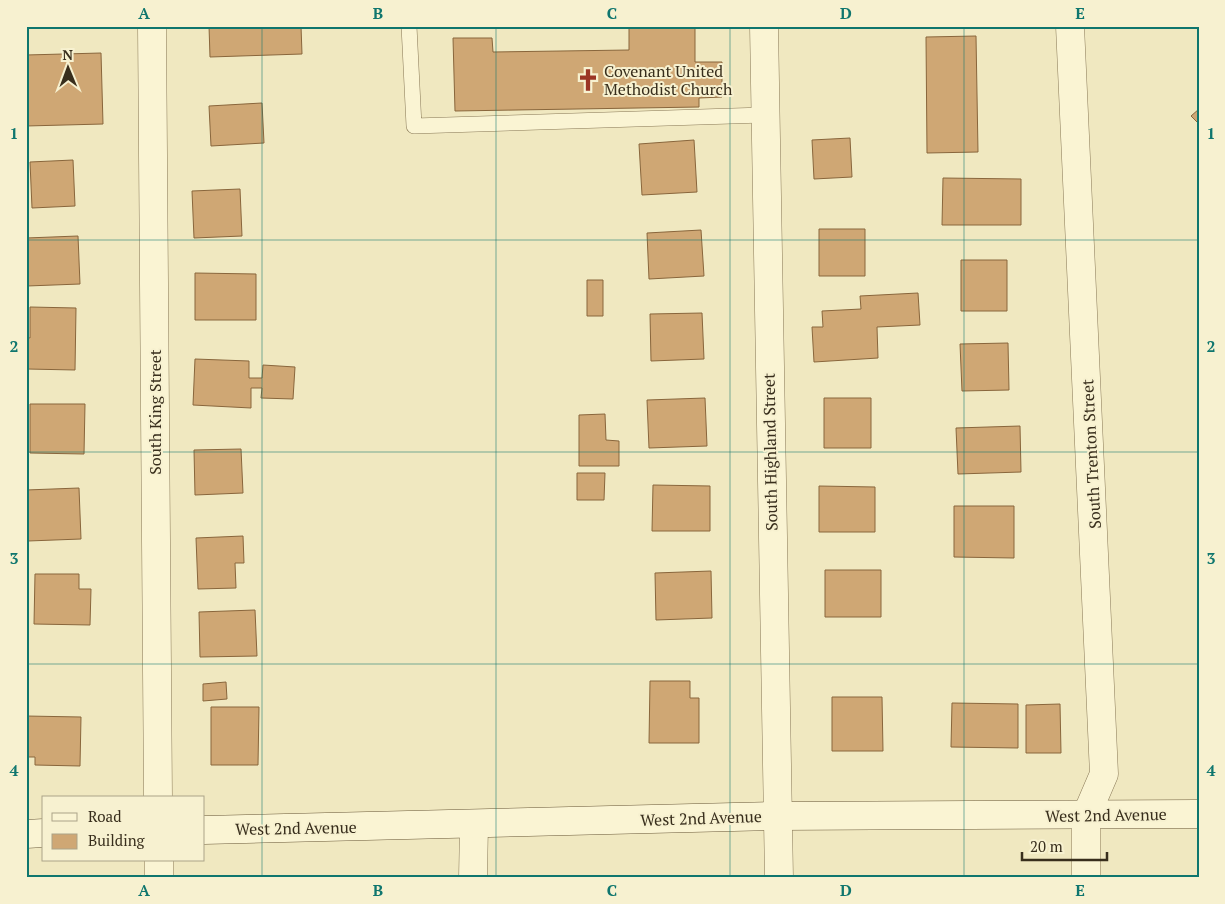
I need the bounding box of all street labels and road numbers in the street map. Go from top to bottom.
street label: South King Street [144,349,166,475]
street label: South Highland Street [758,373,782,531]
street label: South Trenton Street [1076,379,1106,529]
street label: West 2nd Avenue [1045,803,1167,827]
street label: West 2nd Avenue [640,805,762,831]
street label: West 2nd Avenue [235,816,357,840]

